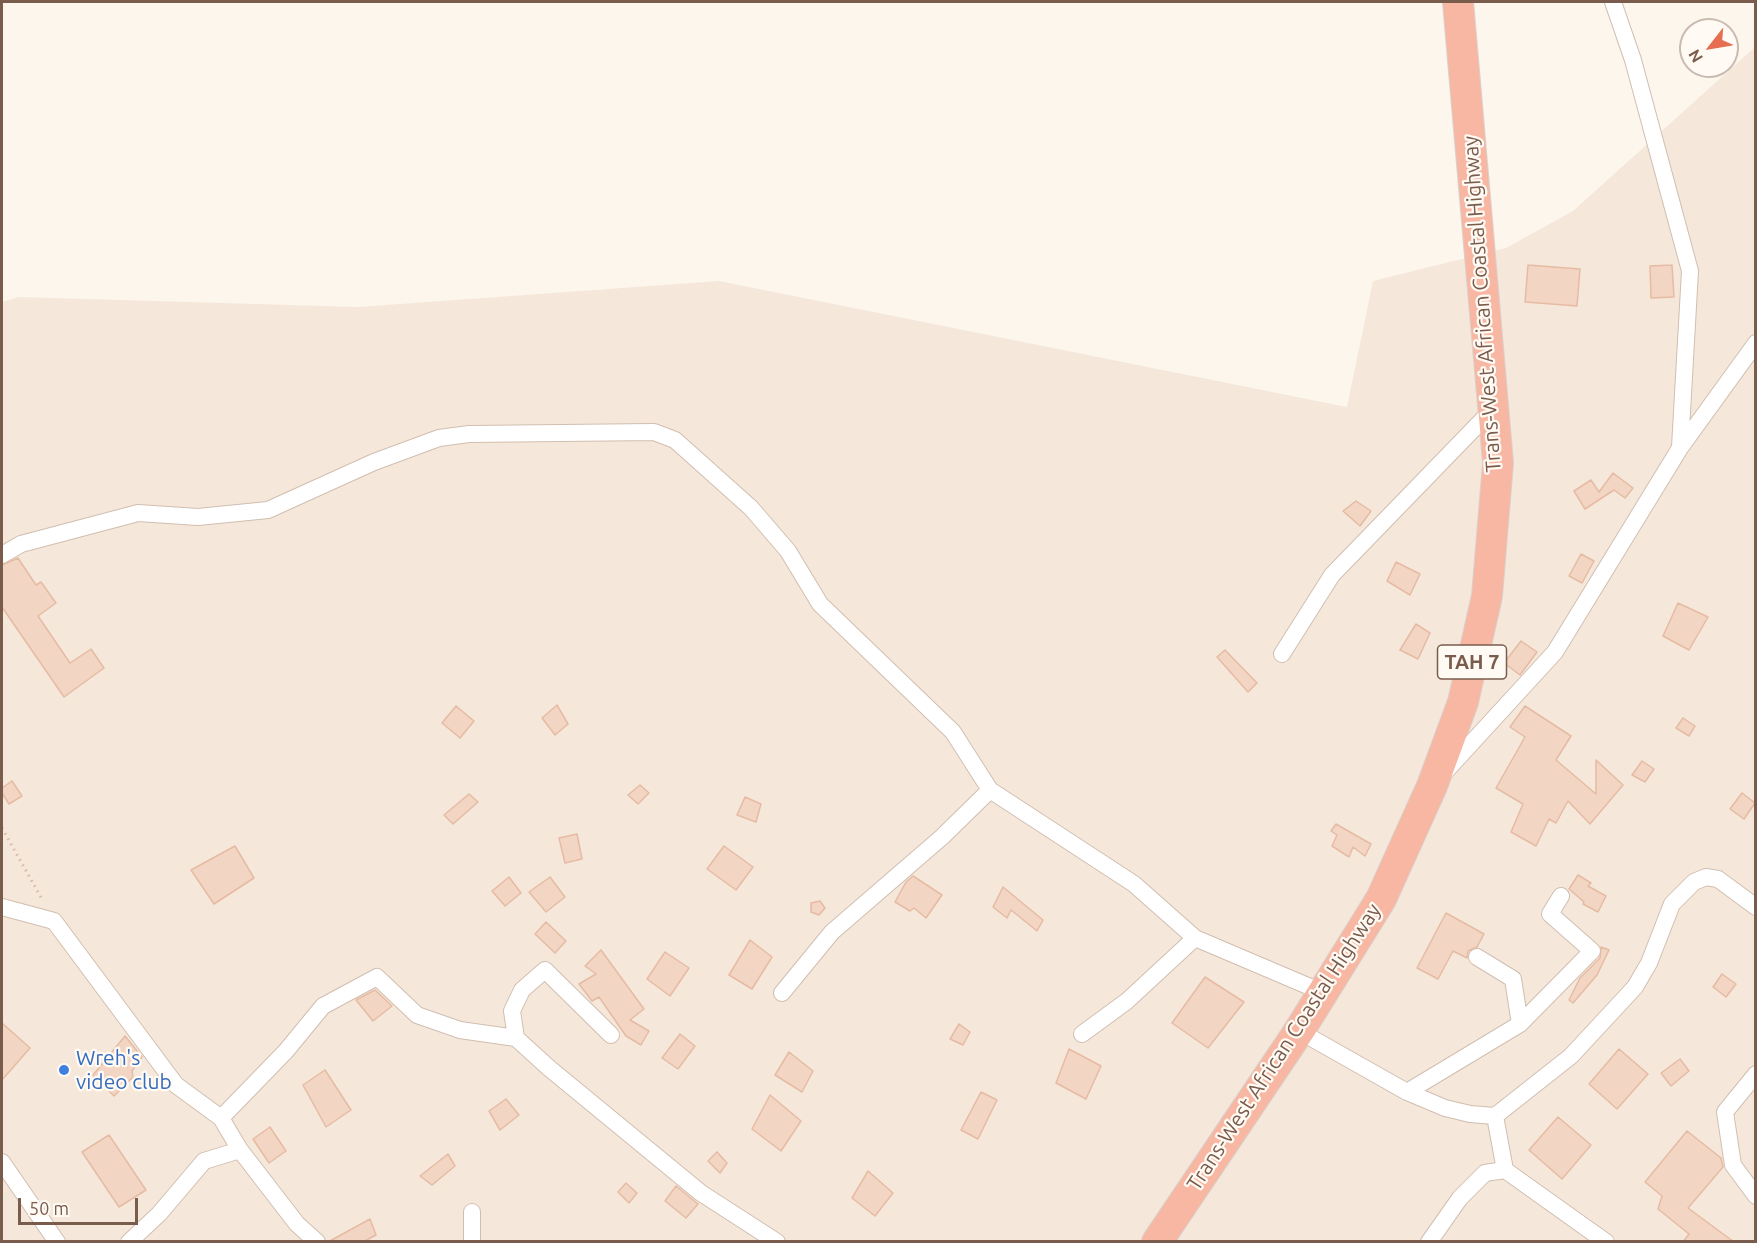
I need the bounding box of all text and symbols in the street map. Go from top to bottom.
north arrow [1679,18,1739,78]
text: N [1684,46,1706,66]
street label: Trans-West African Coastal Highway [1458,135,1506,473]
road number: TAH 7 [1438,645,1506,679]
street label: Trans-West African Coastal Highway [1182,899,1386,1195]
place label: Wreh's video club [76,1045,172,1095]
marker: Wreh's video club [57,1063,71,1077]
scale bar [21,1186,141,1224]
text: 50 m [29,1198,69,1218]

